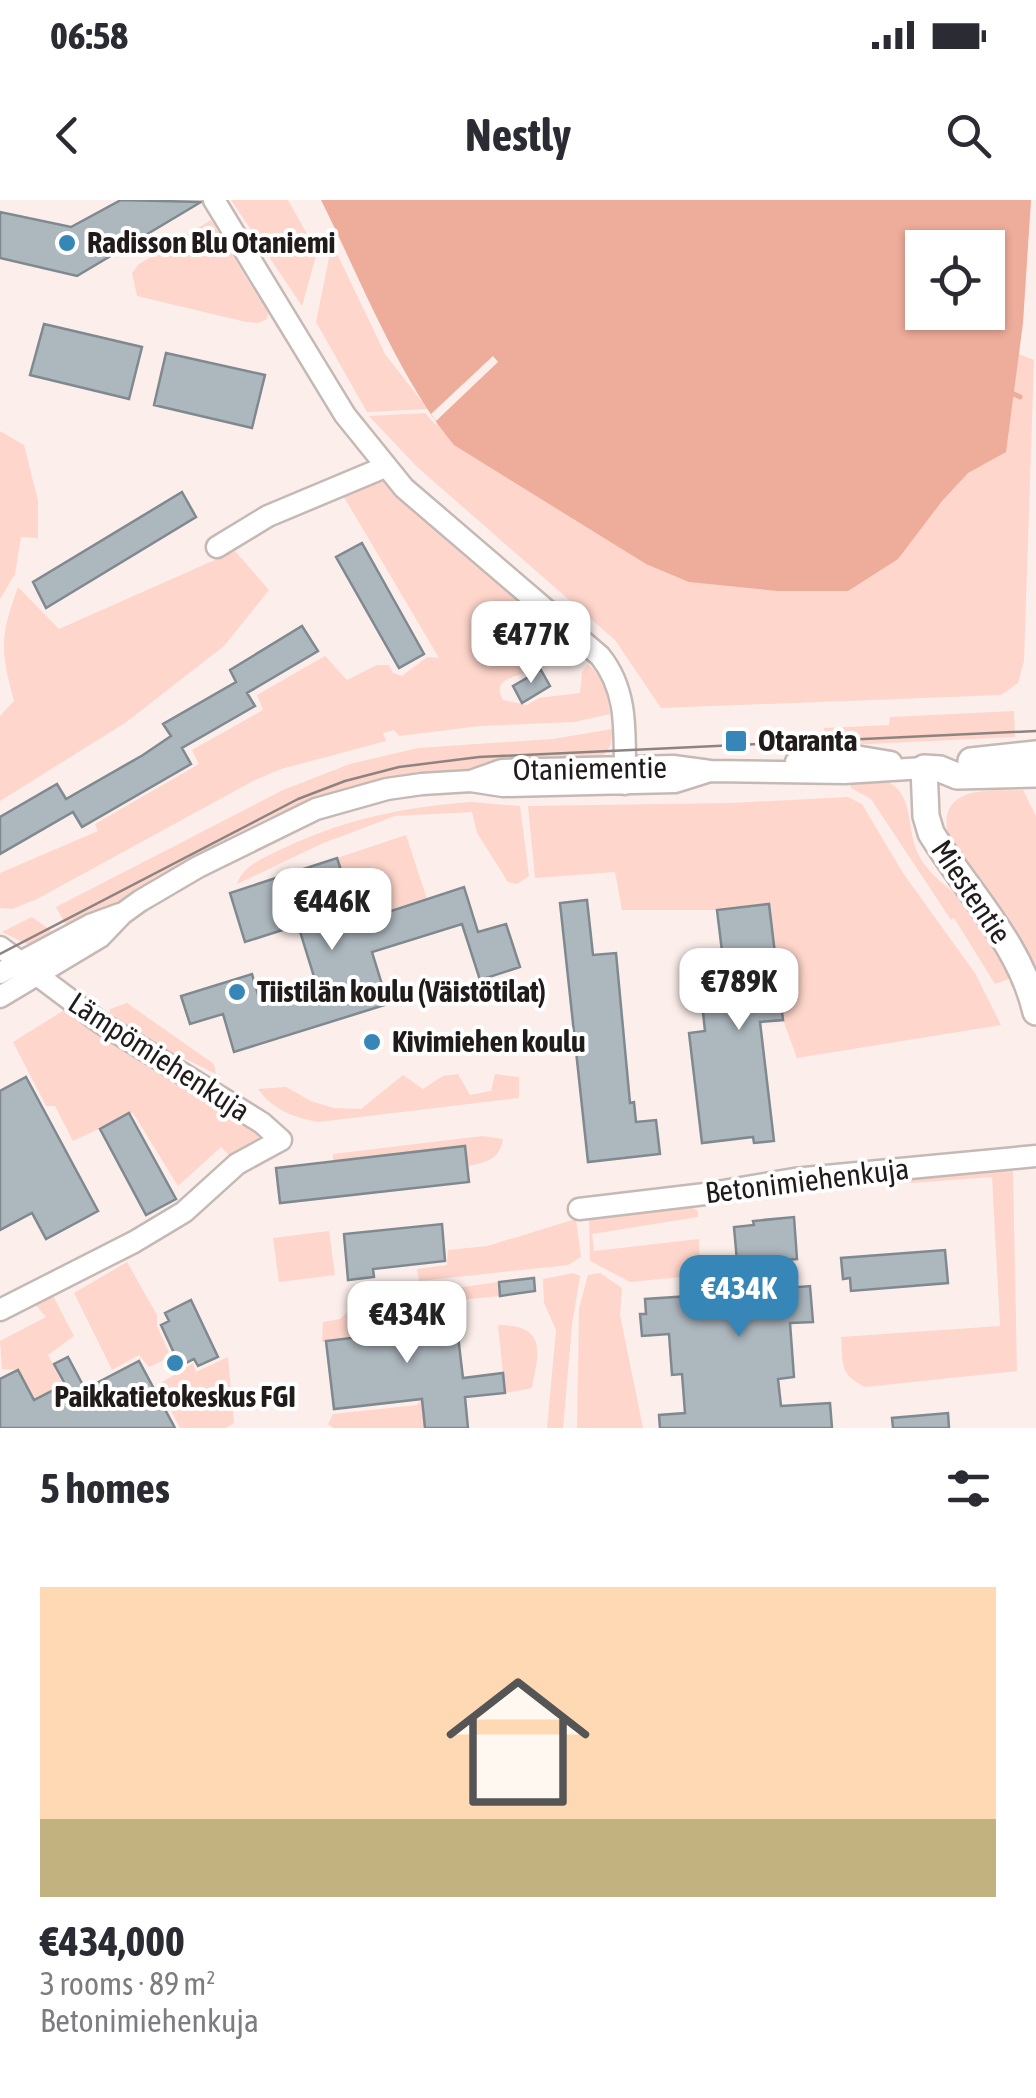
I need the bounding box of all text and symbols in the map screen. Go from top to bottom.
text: 06:58 [50,14,128,57]
icon: back [40,108,95,163]
icon: search [941,108,996,163]
text: Nestly [465,109,571,161]
place label: Radisson Blu Otaniemi [87,225,335,259]
map controls [905,230,1005,330]
button: locate [905,230,1005,330]
marker: Radisson Blu Otaniemi [56,232,78,254]
pin: €477K [461,601,601,686]
text: €477K [493,615,569,652]
place label: Otaranta [758,723,857,757]
marker: Otaranta [723,728,749,754]
street label: Otaniementie [513,750,667,786]
street label: Miestentie [925,833,1019,949]
pin: €446K [262,868,402,953]
text: €446K [294,882,370,919]
pin: €789K [669,948,809,1033]
text: €789K [701,962,777,999]
place label: Tiistilän koulu (Väistötilat) [257,974,546,1008]
marker: Tiistilän koulu (Väistötilat) [226,981,248,1003]
street label: Lämpömiehenkuja [63,985,256,1127]
place label: Kivimiehen koulu [392,1024,585,1058]
marker: Kivimiehen koulu [361,1031,383,1053]
street label: Betonimiehenkuja [703,1151,911,1209]
pin: €434K [669,1255,809,1340]
text: €434K [701,1269,777,1306]
pin: €434K [337,1281,477,1366]
text: €434K [369,1295,445,1332]
marker: Paikkatietokeskus FGI [164,1352,186,1374]
place label: Paikkatietokeskus FGI [54,1379,296,1413]
icon: filters [941,1461,996,1516]
text: 5 homes [40,1464,170,1512]
icon: home [428,1652,608,1832]
text: €434,000 [40,1917,185,1965]
text: 3 rooms · 89 m² [40,1965,215,2002]
text: Betonimiehenkuja [40,2002,259,2039]

